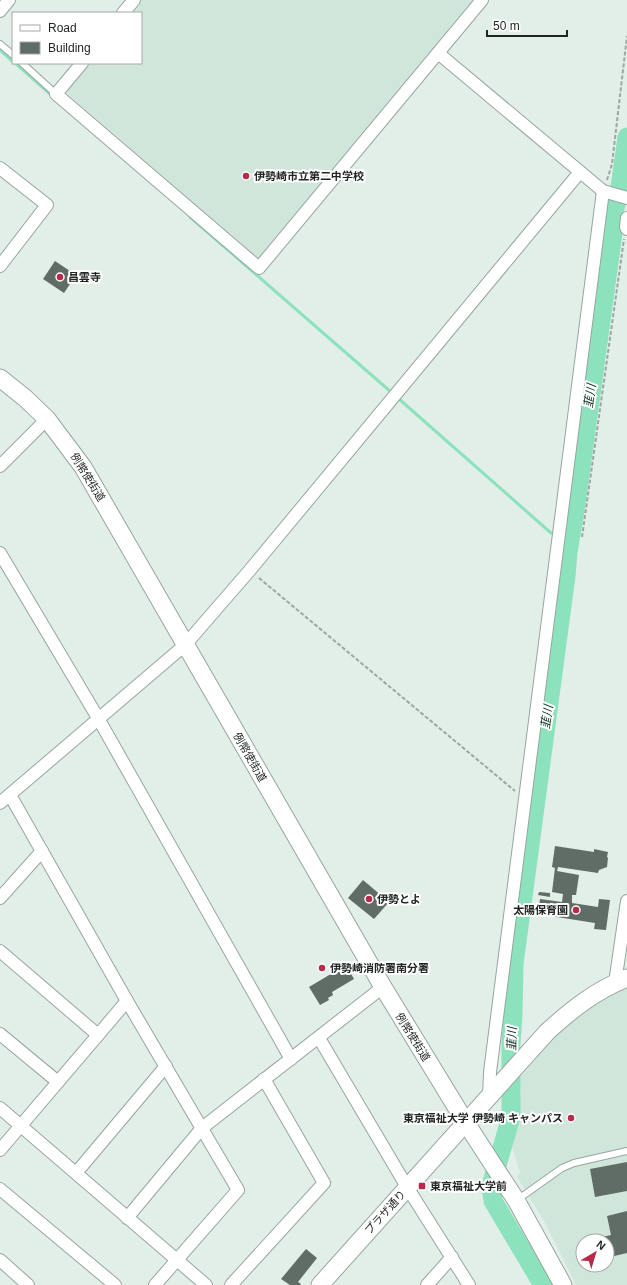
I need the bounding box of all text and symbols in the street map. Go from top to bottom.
legend [12,12,142,64]
scale bar [487,12,567,38]
text: 50 m [493,19,520,33]
text: Road [48,21,77,35]
text: Building [48,41,91,55]
place label: 伊勢崎市立第二中学校 [254,170,364,182]
marker: 伊勢崎市立第二中学校 [241,171,251,181]
place label: 昌雲寺 [68,271,101,283]
marker: 昌雲寺 [55,272,65,282]
water label: 韮川 [581,381,599,409]
street label: 例幣使街道 [68,450,108,504]
water label: 韮川 [538,702,556,730]
street label: 例幣使街道 [231,730,269,784]
place label: 伊勢とよ [377,893,421,905]
marker: 伊勢とよ [364,894,374,904]
place label: 太陽保育園 [513,904,568,916]
marker: 太陽保育園 [571,905,581,915]
place label: 伊勢崎消防署南分署 [330,962,429,974]
marker: 伊勢崎消防署南分署 [317,963,327,973]
street label: 例幣使街道 [393,1010,433,1064]
water label: 韮川 [505,1025,519,1051]
place label: 東京福祉大学 伊勢崎 キャンパス [403,1112,563,1124]
marker: 東京福祉大学 伊勢崎 キャンパス [566,1113,576,1123]
place label: 東京福祉大学前 [430,1180,507,1192]
marker: 東京福祉大学前 [417,1181,427,1191]
street label: プラザ通り [362,1188,408,1236]
north arrow [575,1233,615,1273]
text: N [594,1238,608,1252]

